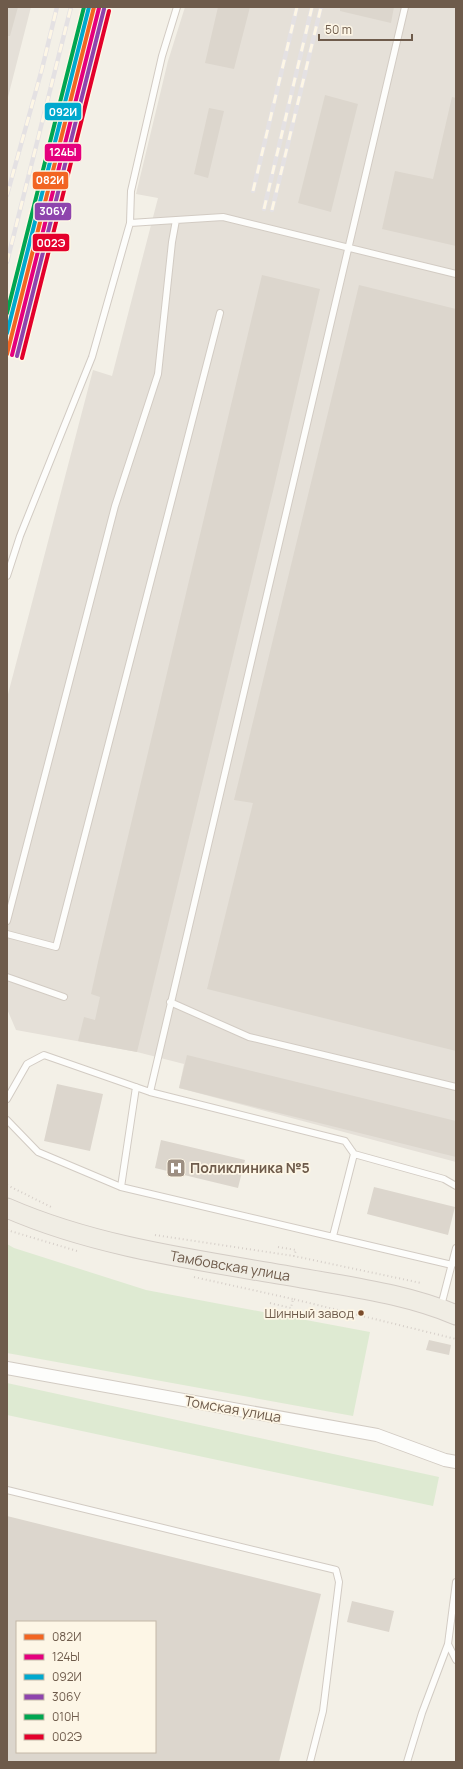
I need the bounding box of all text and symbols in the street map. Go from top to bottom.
scale bar [319,16,412,42]
text: 50 m [325,21,352,38]
line badge: 092И [44,102,82,121]
text: 092И [49,104,77,119]
line badge: 124Ы [44,143,82,162]
text: 124Ы [49,144,77,159]
line badge: 082И [32,171,69,190]
text: 082И [36,172,64,187]
line badge: 306У [34,202,72,221]
text: 306У [39,203,67,218]
line badge: 002Э [32,233,70,252]
text: 002Э [37,235,66,250]
hospital icon: Поликлиника №5 [165,1157,187,1179]
place label: Поликлиника №5 [190,1158,310,1177]
street label: Тамбовская улица [169,1245,292,1285]
place label: Шинный завод [265,1304,354,1322]
marker: Шинный завод [356,1308,366,1318]
street label: Томская улица [183,1391,283,1426]
legend [16,1621,156,1753]
text: 082И [52,1628,81,1645]
text: 124Ы [52,1648,80,1665]
text: 092И [52,1668,82,1685]
text: 306У [52,1688,81,1705]
text: 010Н [52,1708,80,1725]
text: 002Э [52,1728,82,1745]

